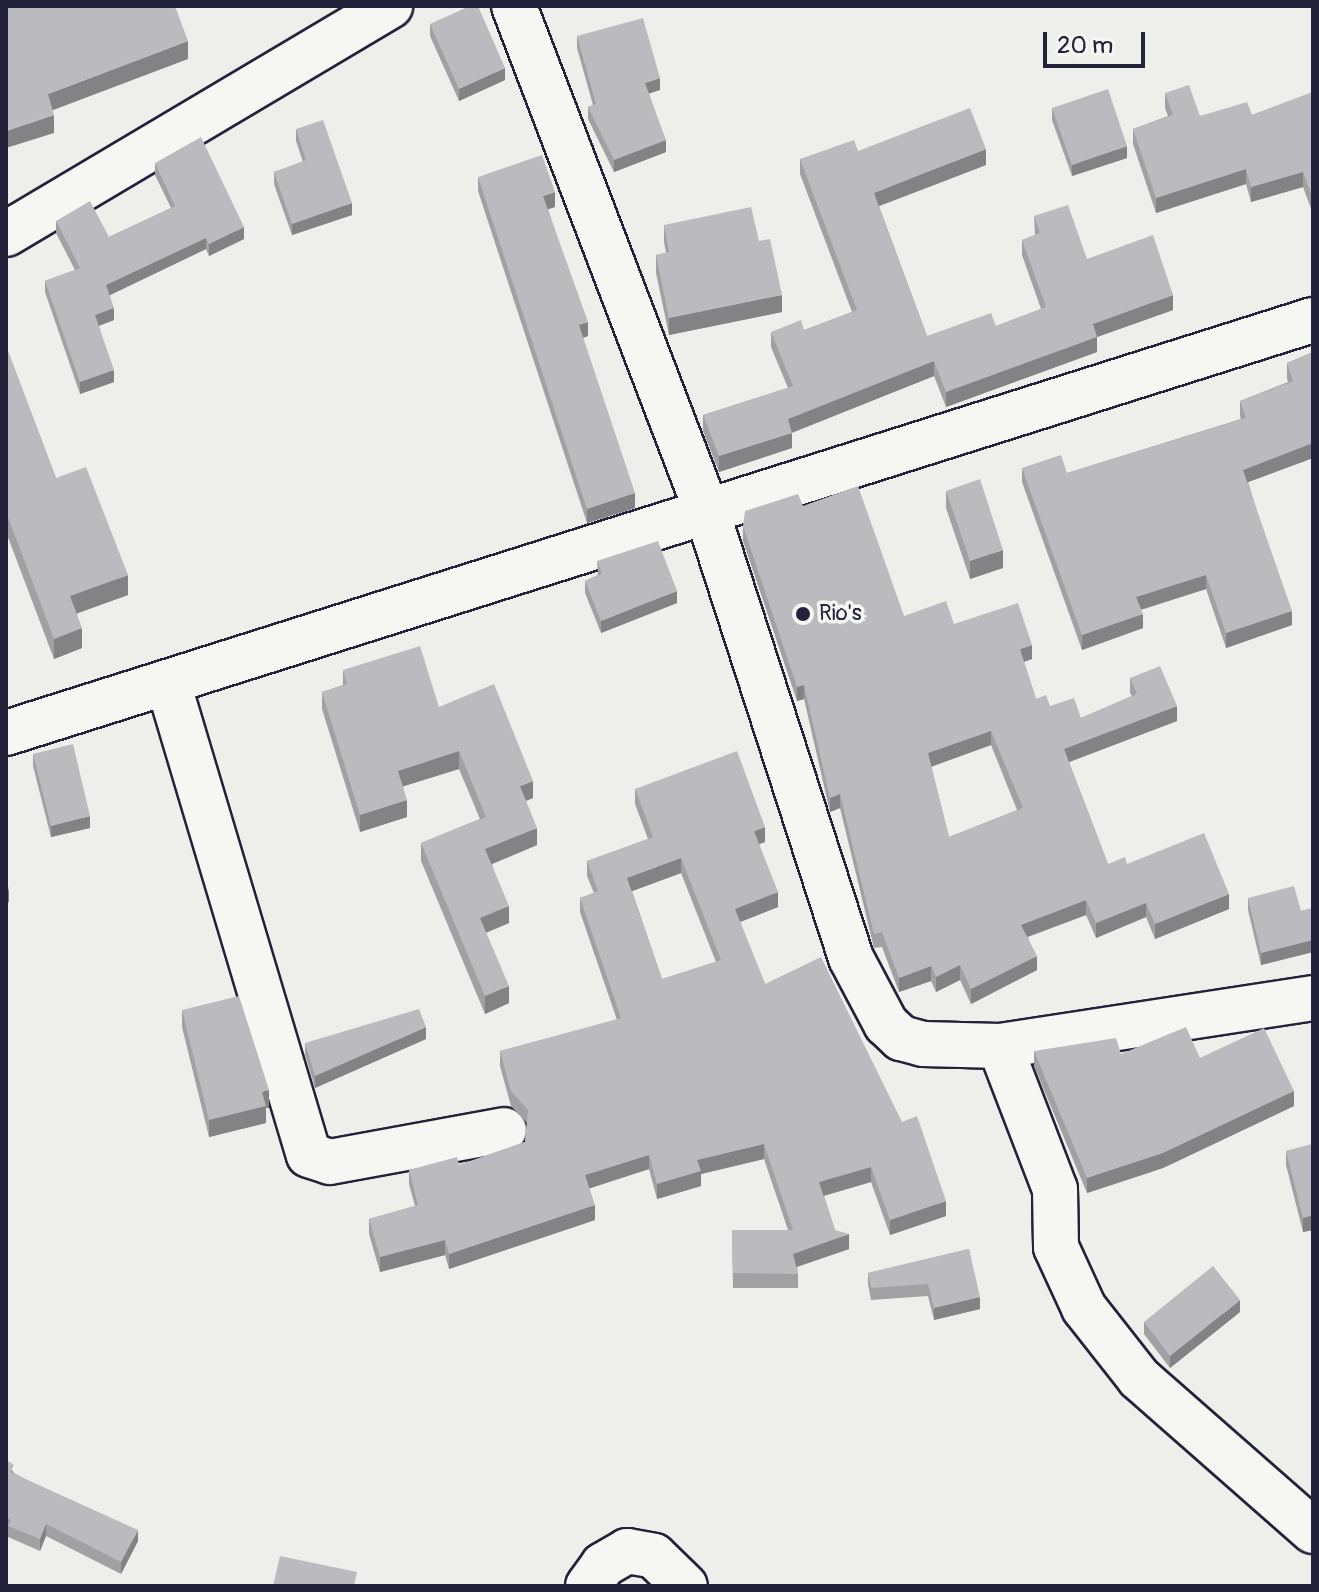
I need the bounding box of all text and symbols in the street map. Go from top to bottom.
scale bar [1047,16,1149,66]
text: 20 m [1057,31,1113,60]
place label: Rio's [819,601,862,627]
marker: Rio's [794,605,812,623]

